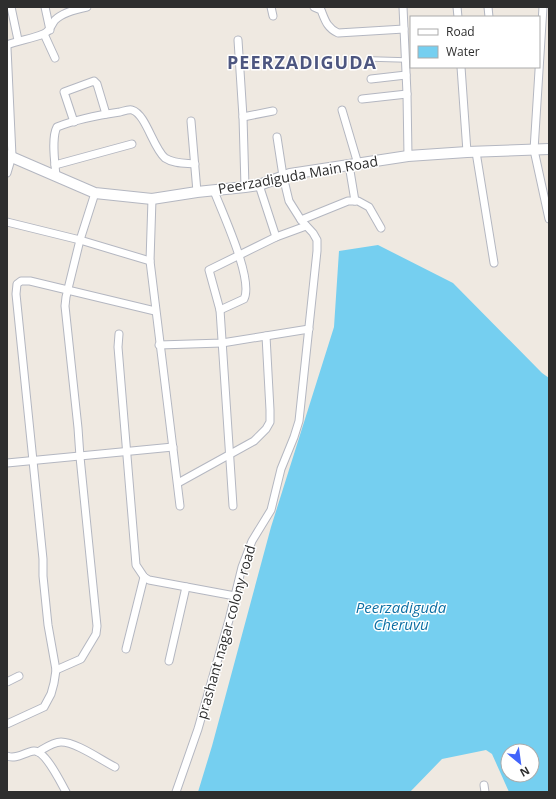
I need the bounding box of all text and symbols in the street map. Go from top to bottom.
legend [410,16,540,68]
text: Road [446,23,475,40]
text: Water [446,43,480,60]
district label: PEERZADIGUDA [227,50,377,74]
street label: Peerzadiguda Main Road [216,151,379,198]
street label: prashant nagar colony road [192,543,259,721]
water label: Peerzadiguda Cheruvu [356,597,447,634]
north arrow [500,743,540,783]
text: N [518,763,533,781]

